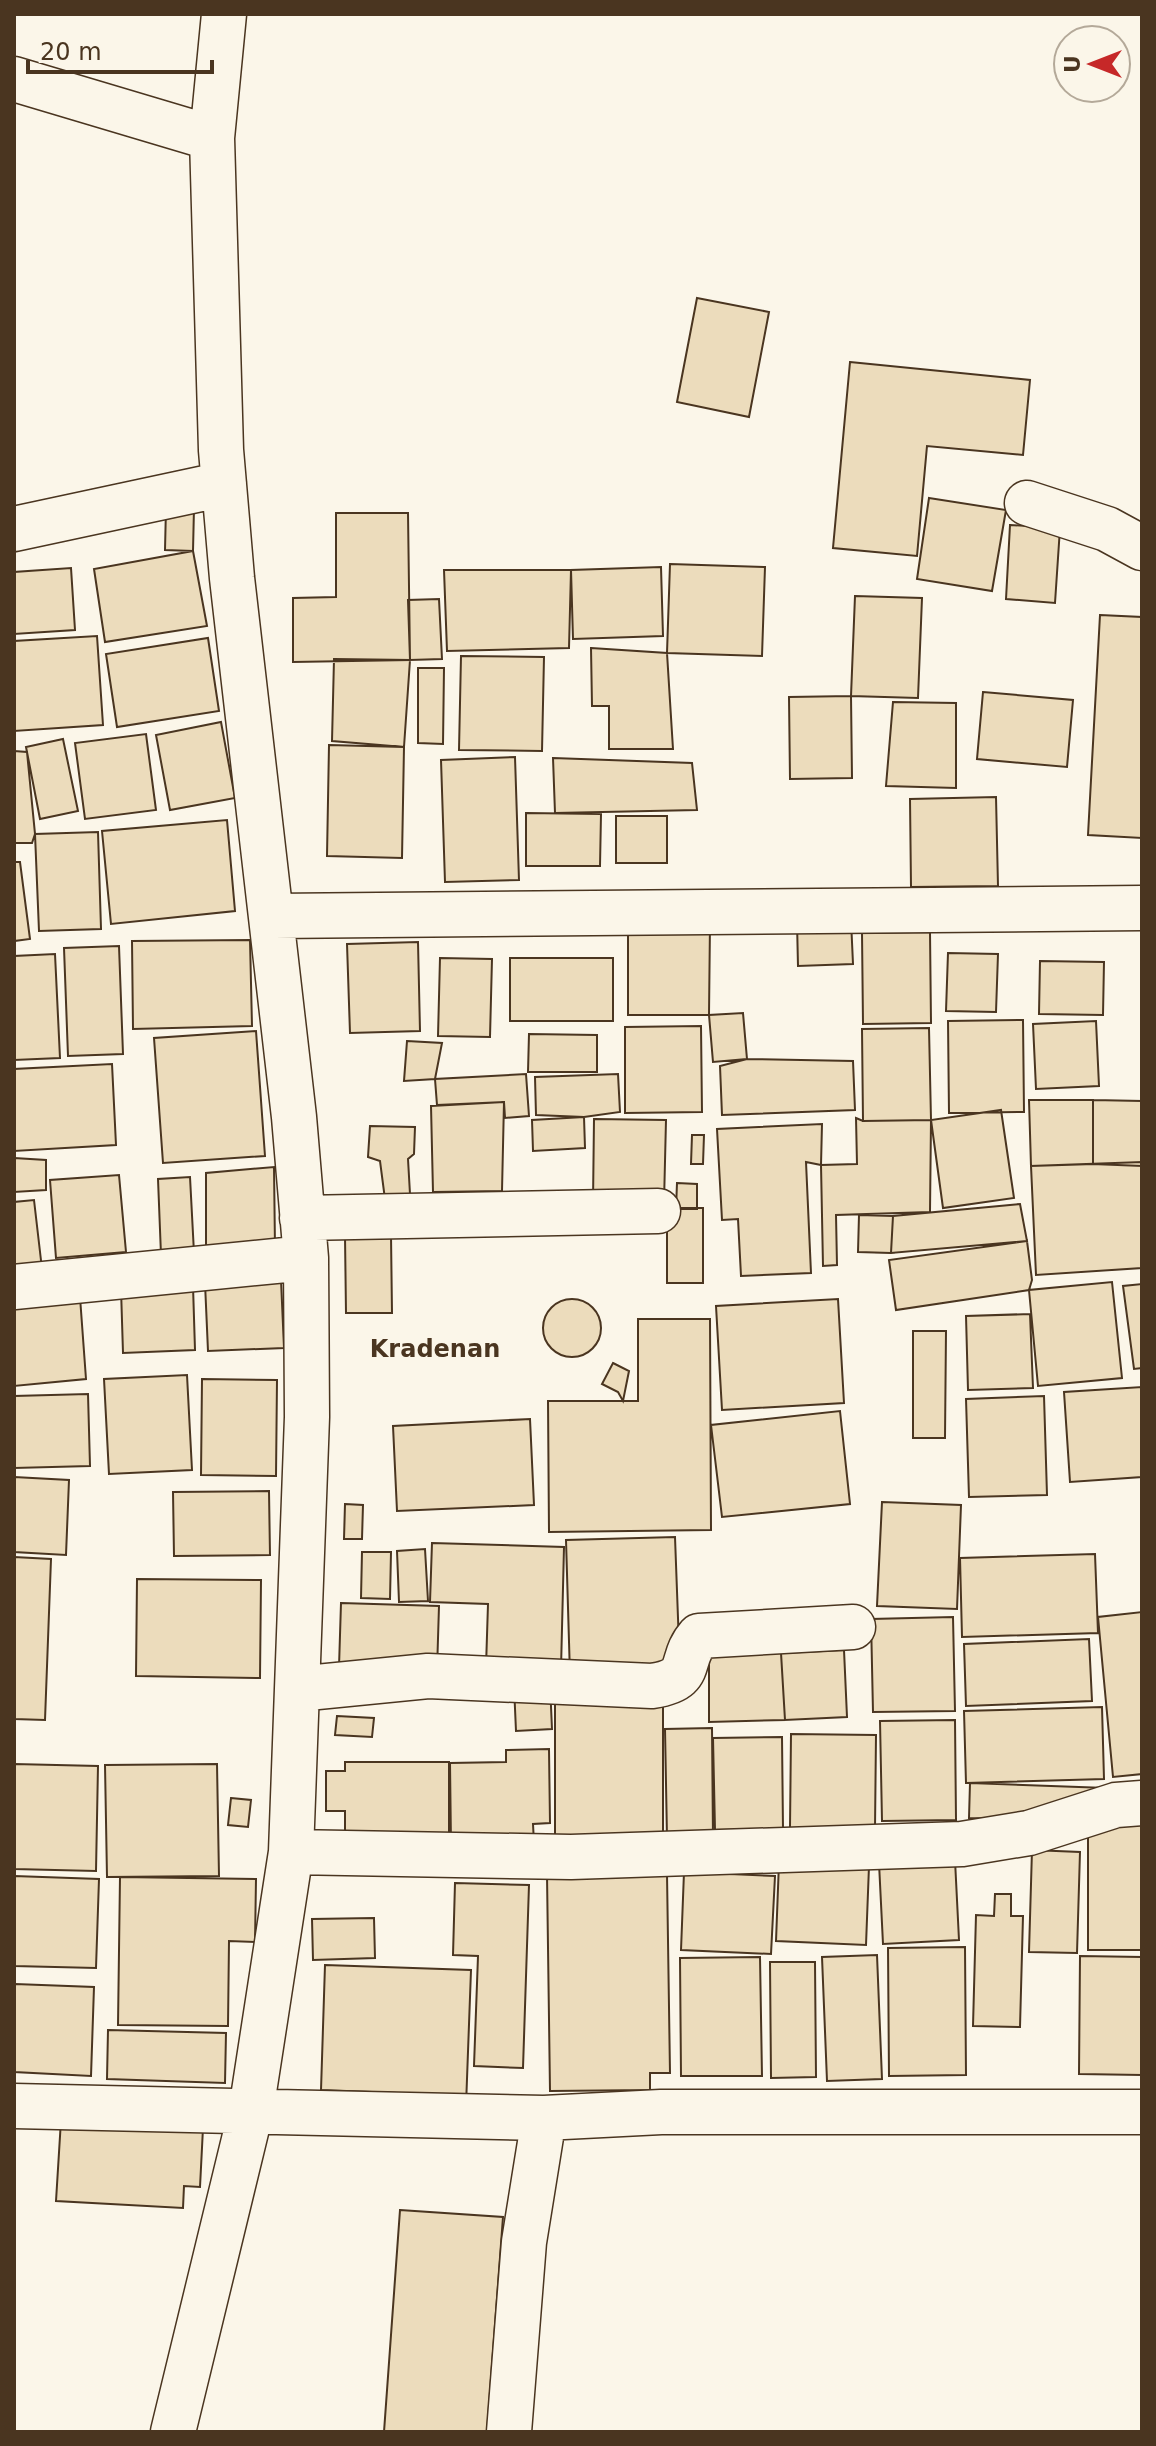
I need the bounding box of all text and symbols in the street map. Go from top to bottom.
scale bar [28,24,212,74]
north arrow [1052,24,1132,104]
text: 20 m [40,38,102,66]
text: U [1060,55,1085,73]
district label: Kradenan [370,1335,500,1363]

